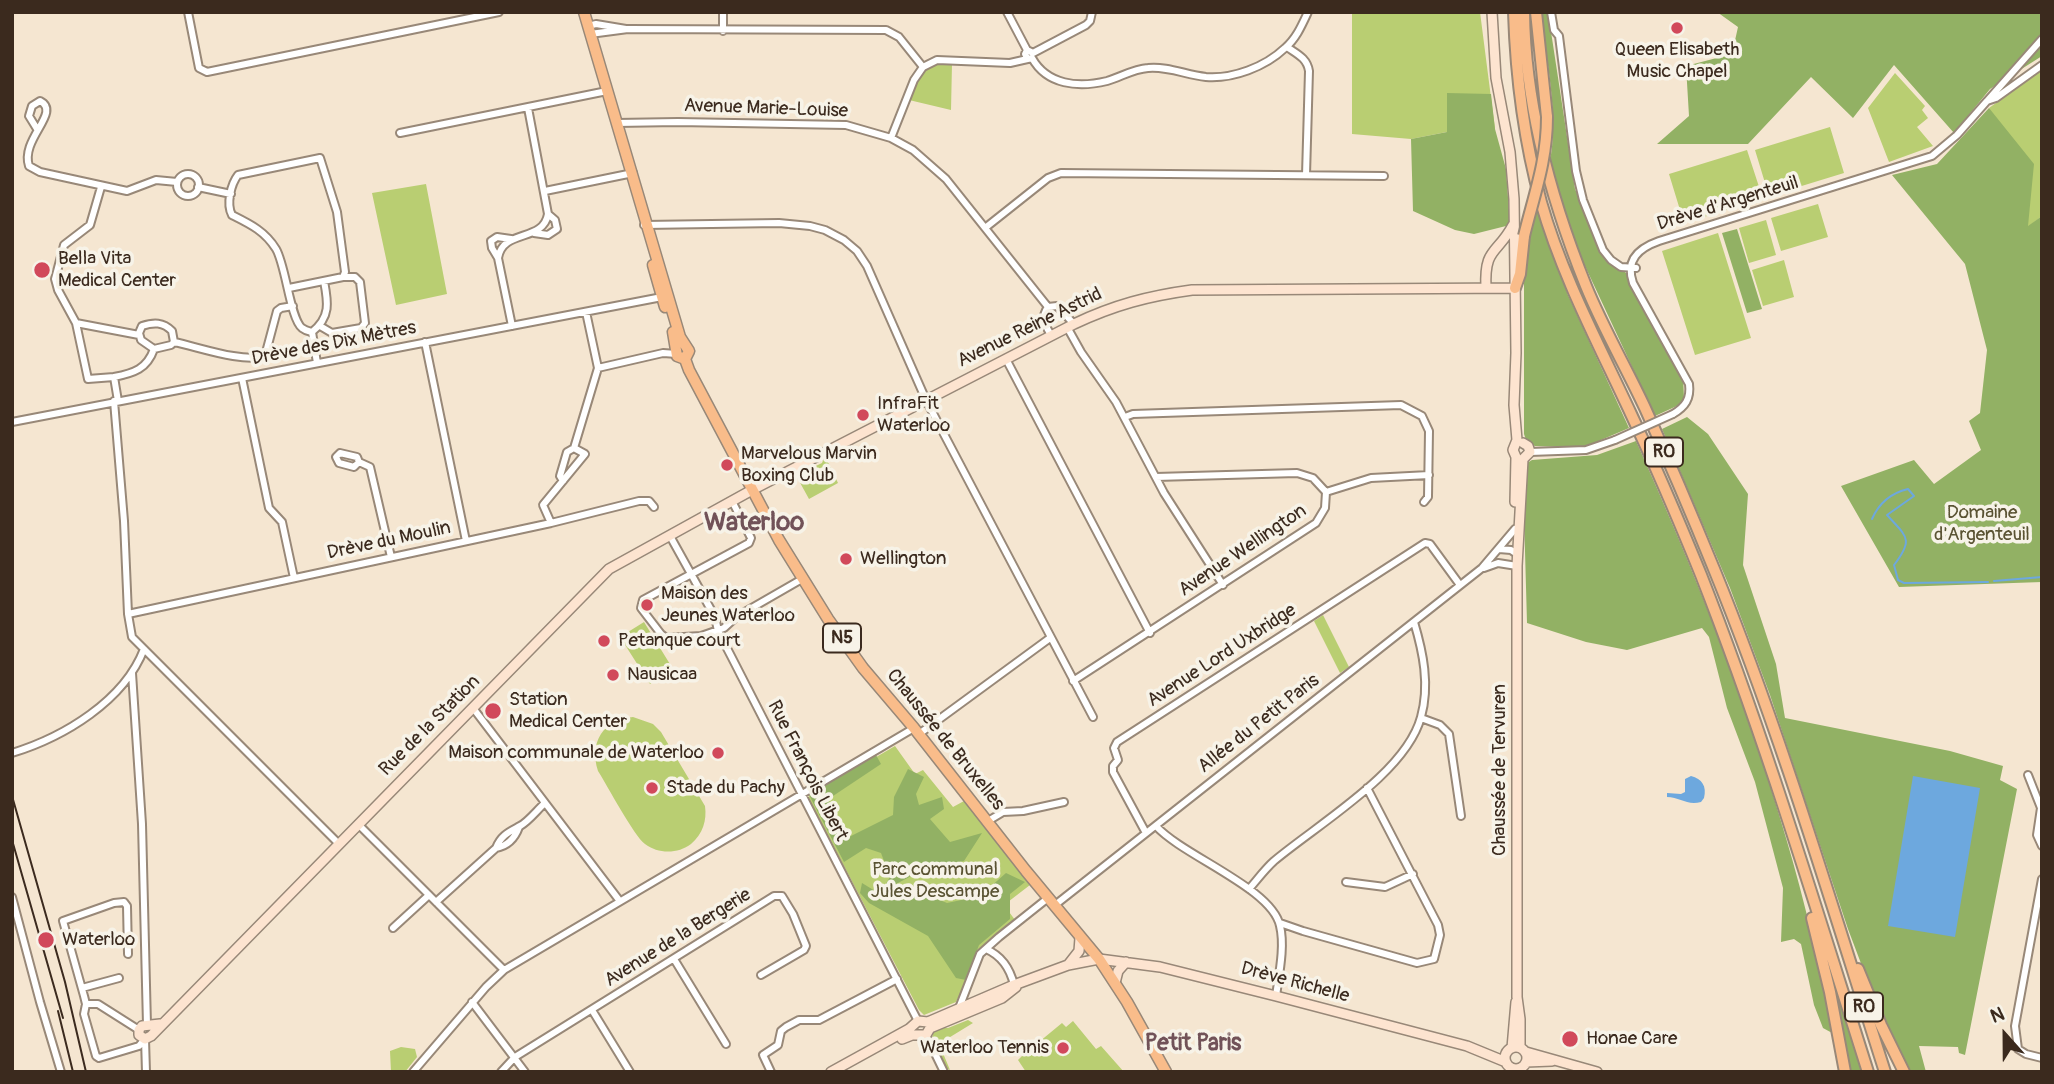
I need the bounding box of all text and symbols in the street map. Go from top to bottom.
marker: Queen Elisabeth Music Chapel [1669,20,1685,36]
place label: Queen Elisabeth Music Chapel [1615,39,1739,83]
street label: Avenue Marie-Louise [683,95,849,123]
street label: Drève d'Argenteuil [1655,172,1801,236]
place label: Bella Vita Medical Center [58,248,176,292]
marker: Bella Vita Medical Center [32,260,52,280]
street label: Avenue Reine Astrid [954,283,1106,373]
street label: Drève des Dix Mètres [250,317,418,371]
place label: InfraFit Waterloo [877,393,950,437]
marker: InfraFit Waterloo [855,407,871,423]
road number: R0 [1645,438,1683,466]
place label: Marvelous Marvin Boxing Club [741,443,877,487]
marker: Marvelous Marvin Boxing Club [719,457,735,473]
street label: Avenue Wellington [1175,500,1311,602]
park label: Domaine d'Argenteuil [1934,502,2030,546]
district label: Waterloo [704,507,804,539]
street label: Drève du Moulin [325,517,453,565]
place label: Wellington [860,548,947,570]
marker: Wellington [838,551,854,567]
place label: Maison des Jeunes Waterloo [661,583,795,627]
marker: Maison des Jeunes Waterloo [639,597,655,613]
street label: Avenue Lord Uxbridge [1143,599,1301,713]
road number: N5 [823,624,861,652]
place label: Petanque court [618,630,740,652]
marker: Petanque court [596,633,612,649]
place label: Nausicaa [627,664,697,686]
street label: Chaussée de Bruxelles [881,665,1009,815]
marker: Nausicaa [605,667,621,683]
street label: Allée du Petit Paris [1194,670,1324,778]
street label: Rue de la Station [375,671,485,781]
street label: Chaussée de Tervuren [1489,684,1511,856]
place label: Station Medical Center [509,689,627,733]
street label: Rue François Libert [762,697,852,845]
marker: Station Medical Center [483,701,503,721]
place label: Maison communale de Waterloo [448,742,704,764]
marker: Maison communale de Waterloo [710,745,726,761]
place label: Stade du Pachy [666,777,785,799]
marker: Stade du Pachy [644,780,660,796]
park label: Parc communal Jules Descampe [871,859,999,903]
street label: Avenue de la Bergerie [601,884,755,992]
place label: Waterloo [62,929,135,951]
marker: Waterloo [36,930,56,950]
street label: Drève Richelle [1238,958,1352,1008]
road number: R0 [1845,992,1883,1022]
north arrow [1970,1000,2040,1070]
text: N [1987,1002,2008,1029]
place label: Honae Care [1586,1028,1677,1050]
marker: Honae Care [1560,1029,1580,1049]
district label: Petit Paris [1145,1030,1241,1058]
place label: Waterloo Tennis [920,1037,1049,1059]
marker: Waterloo Tennis [1055,1040,1071,1056]

